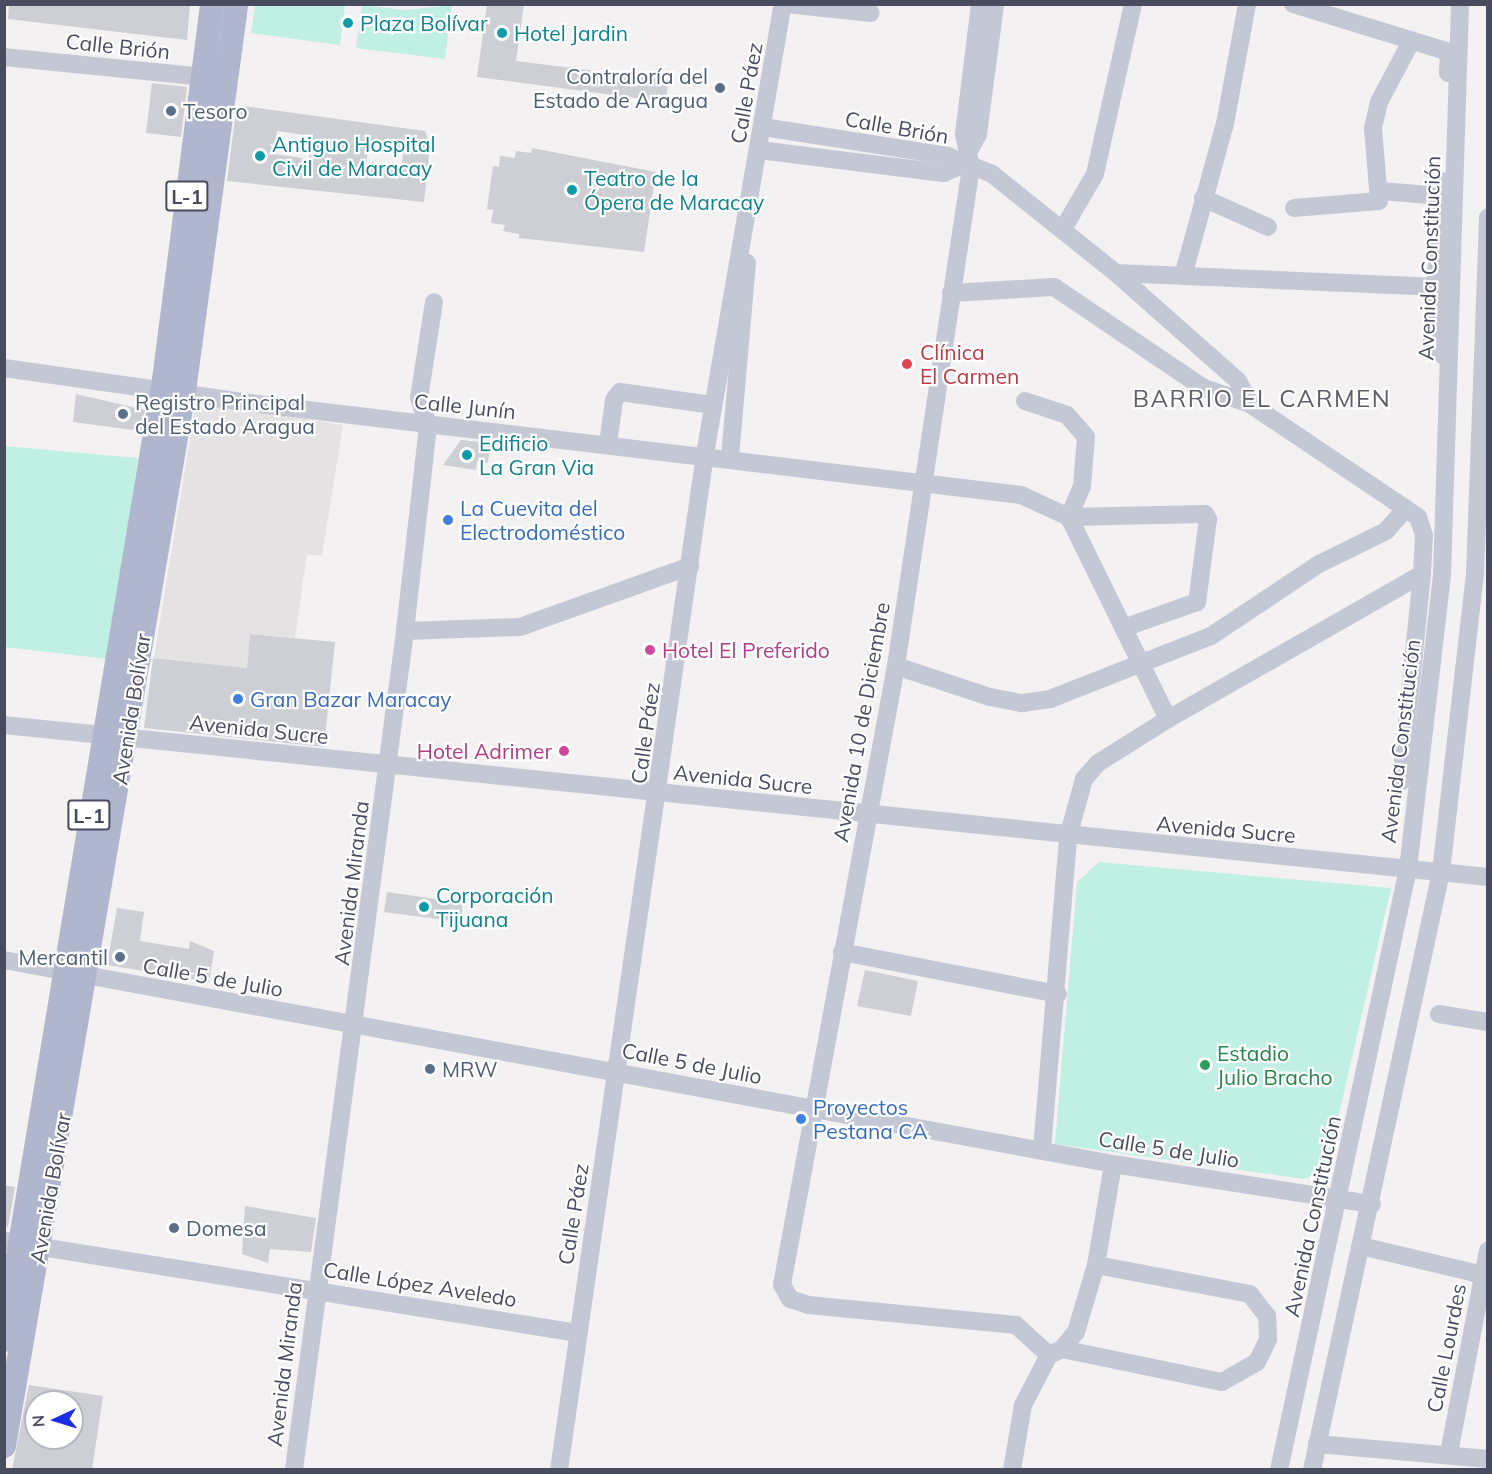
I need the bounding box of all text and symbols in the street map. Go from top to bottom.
place label: Plaza Bolívar [360,10,488,36]
marker: Plaza Bolívar [341,16,355,30]
place label: Hotel Jardin [514,20,628,46]
marker: Hotel Jardin [495,26,509,40]
street label: Calle Brión [65,28,171,64]
street label: Calle Páez [725,41,767,145]
place label: Contraloría del Estado de Aragua [533,63,708,113]
marker: Contraloría del Estado de Aragua [713,81,727,95]
place label: Tesoro [183,98,247,124]
marker: Tesoro [164,104,178,118]
street label: Calle Brión [843,105,951,149]
place label: Antiguo Hospital Civil de Maracay [272,131,435,181]
marker: Antiguo Hospital Civil de Maracay [253,149,267,163]
street label: Avenida Constitución [1413,155,1445,361]
place label: Teatro de la Ópera de Maracay [584,165,764,215]
road number: L-1 [164,179,210,213]
marker: Teatro de la Ópera de Maracay [565,183,579,197]
place label: Clínica El Carmen [920,339,1019,389]
marker: Clínica El Carmen [898,355,916,373]
district label: BARRIO EL CARMEN [1133,385,1391,413]
street label: Calle Junín [413,388,517,424]
place label: Registro Principal del Estado Aragua [135,389,315,439]
marker: Registro Principal del Estado Aragua [116,407,130,421]
place label: Edificio La Gran Via [479,430,594,480]
marker: Edificio La Gran Via [460,448,474,462]
place label: La Cuevita del Electrodoméstico [460,495,625,545]
marker: La Cuevita del Electrodoméstico [441,513,455,527]
street label: Avenida 10 de Diciembre [827,600,895,844]
street label: Avenida Bolívar [107,632,155,786]
place label: Hotel El Preferido [662,637,830,663]
street label: Avenida Constitución [1375,638,1425,844]
marker: Hotel El Preferido [643,643,657,657]
street label: Calle Páez [625,681,665,785]
place label: Gran Bazar Maracay [250,686,451,712]
marker: Gran Bazar Maracay [231,692,245,706]
street label: Avenida Sucre [188,709,330,749]
place label: Hotel Adrimer [417,738,552,764]
marker: Hotel Adrimer [557,744,571,758]
street label: Avenida Sucre [672,759,814,799]
road number: L-1 [66,798,112,832]
street label: Avenida Miranda [328,799,374,967]
street label: Avenida Sucre [1155,810,1297,848]
place label: Corporación Tijuana [436,882,554,932]
marker: Corporación Tijuana [417,900,431,914]
place label: Mercantil [19,944,108,970]
marker: Mercantil [113,950,127,964]
street label: Calle 5 de Julio [141,952,285,1002]
street label: Calle 5 de Julio [620,1037,764,1089]
place label: Estadio Julio Bracho [1217,1040,1333,1090]
place label: MRW [442,1056,498,1082]
marker: Estadio Julio Bracho [1198,1058,1212,1072]
marker: MRW [423,1062,437,1076]
place label: Proyectos Pestana CA [813,1094,928,1144]
street label: Avenida Bolívar [24,1111,76,1265]
marker: Proyectos Pestana CA [794,1112,808,1126]
street label: Avenida Constitución [1278,1113,1346,1319]
street label: Calle 5 de Julio [1097,1125,1241,1173]
street label: Calle Páez [553,1162,593,1266]
place label: Domesa [186,1215,267,1241]
marker: Domesa [167,1221,181,1235]
street label: Calle López Aveledo [321,1256,519,1312]
street label: Avenida Miranda [261,1280,307,1448]
street label: Calle Lourdes [1421,1281,1471,1415]
north arrow [24,1390,84,1450]
text: N [28,1414,48,1428]

